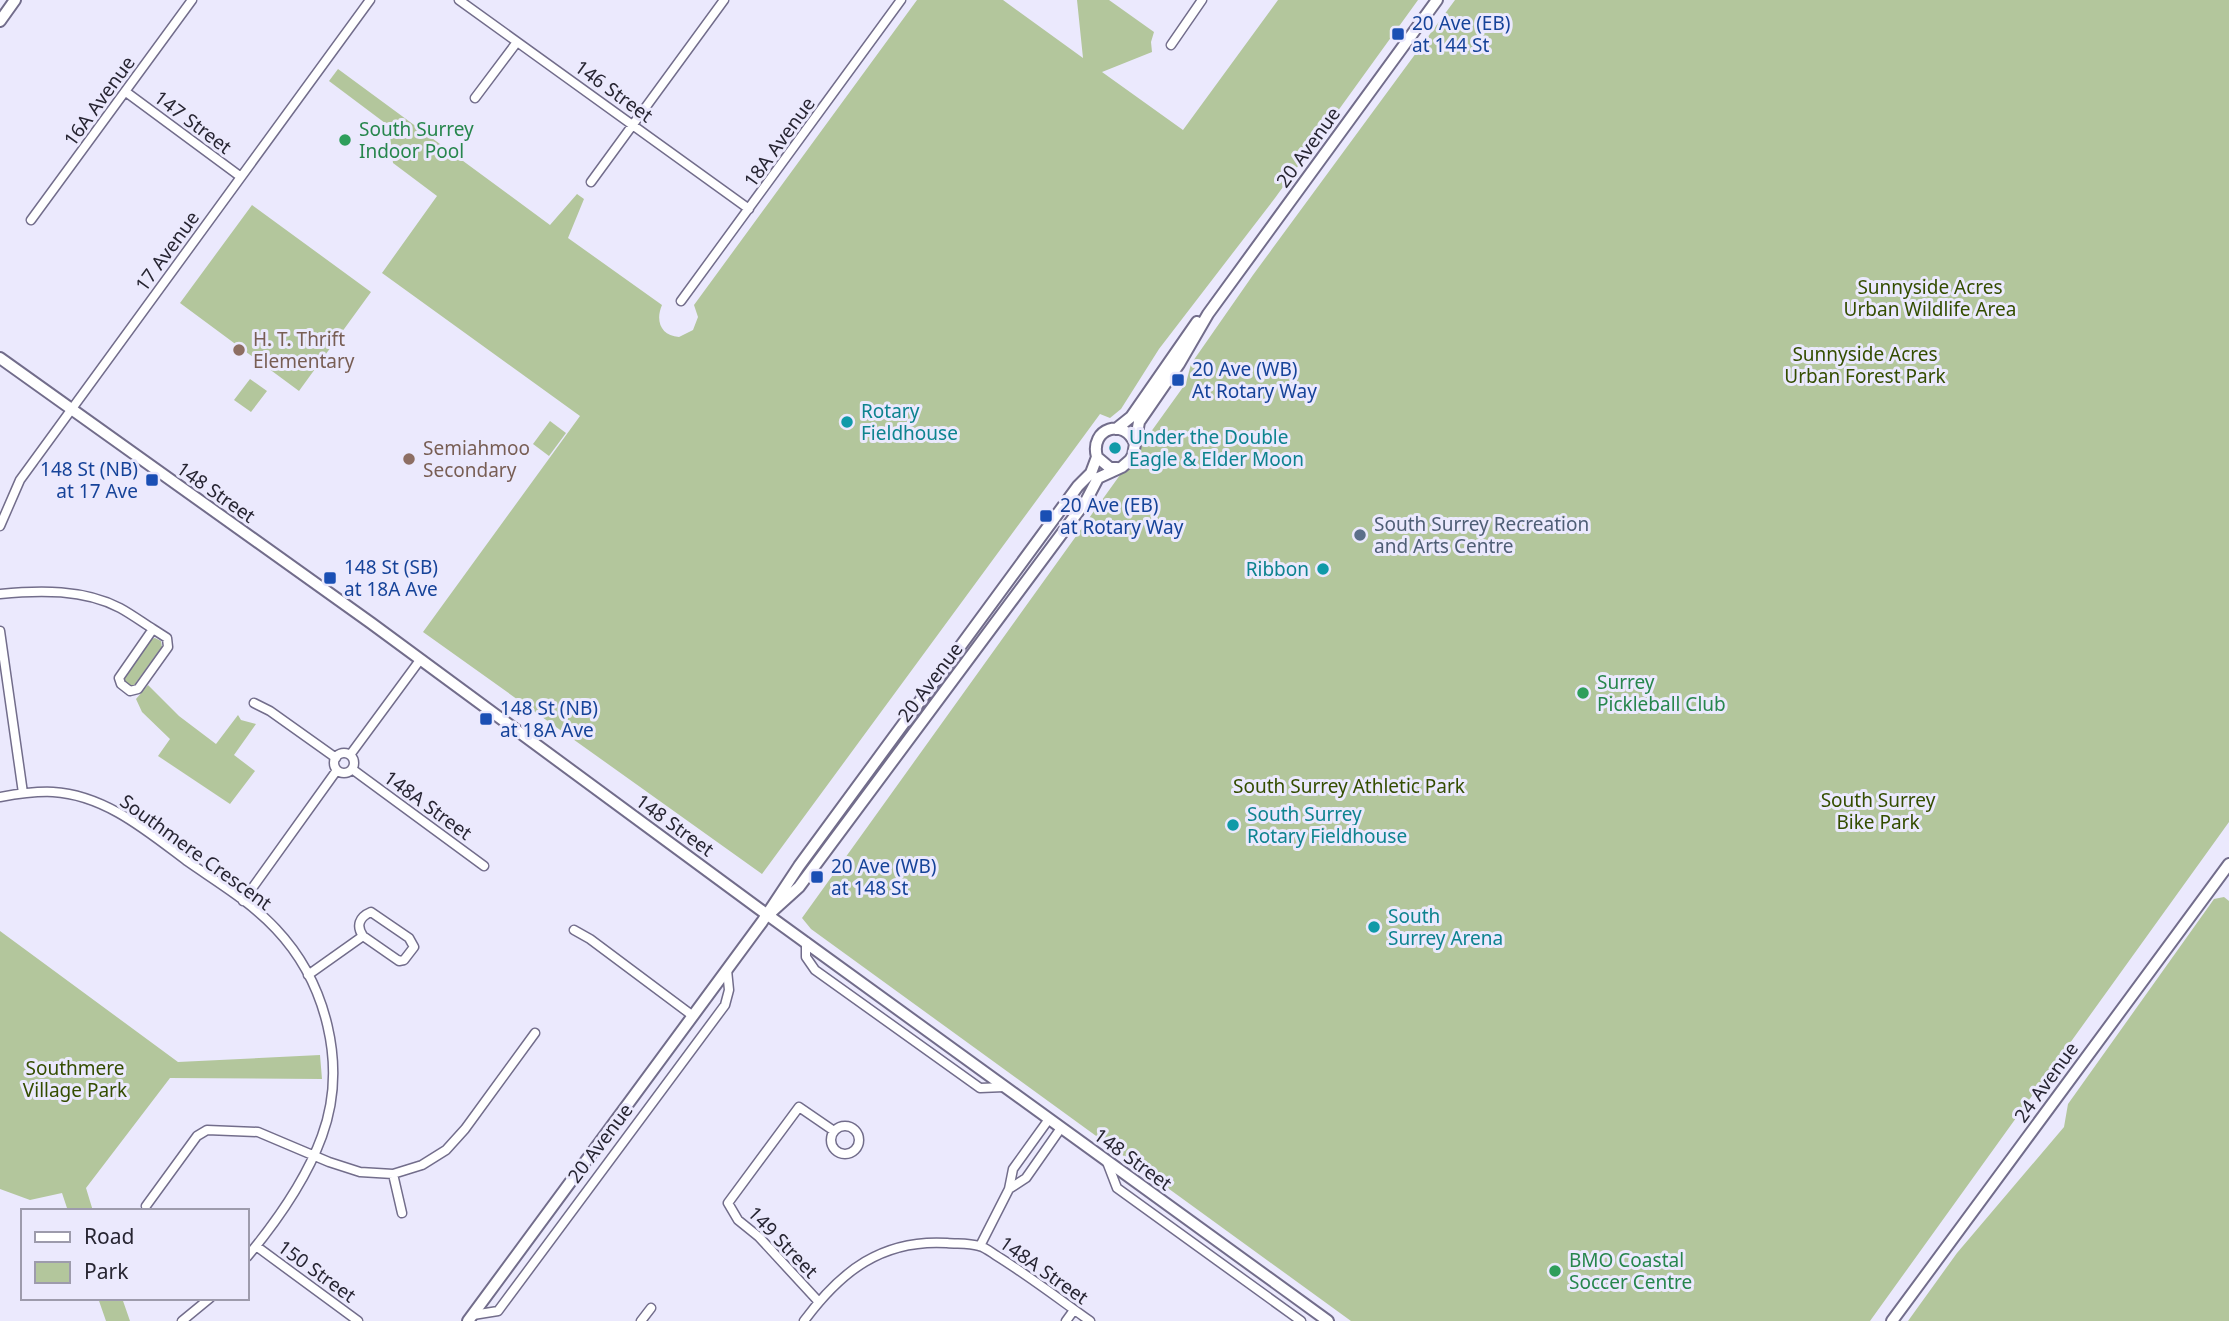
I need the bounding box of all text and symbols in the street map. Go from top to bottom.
place label: 20 Ave (EB) at 144 St [1412,10,1510,58]
marker: 20 Ave (EB) at 144 St [1390,26,1406,42]
street label: 16A Avenue [57,51,141,151]
street label: 146 Street [570,54,658,128]
street label: 147 Street [149,84,237,160]
street label: 18A Avenue [737,92,821,192]
street label: 20 Avenue [1270,102,1346,192]
place label: South Surrey Indoor Pool [359,116,474,164]
marker: South Surrey Indoor Pool [337,132,353,148]
street label: 17 Avenue [129,206,205,296]
park label: Sunnyside Acres Urban Wildlife Area [1844,274,2016,322]
place label: H. T. Thrift Elementary [253,326,355,374]
park label: Sunnyside Acres Urban Forest Park [1784,341,1946,389]
marker: H. T. Thrift Elementary [231,342,247,358]
place label: 20 Ave (WB) At Rotary Way [1192,356,1317,404]
marker: 20 Ave (WB) At Rotary Way [1170,372,1186,388]
place label: Rotary Fieldhouse [861,398,958,446]
marker: Rotary Fieldhouse [839,414,855,430]
place label: Under the Double Eagle & Elder Moon [1129,424,1304,472]
place label: Semiahmoo Secondary [423,435,530,483]
marker: Under the Double Eagle & Elder Moon [1107,440,1123,456]
marker: Semiahmoo Secondary [401,451,417,467]
street label: 148 Street [171,455,261,529]
place label: 148 St (NB) at 17 Ave [40,456,138,504]
marker: 148 St (NB) at 17 Ave [144,472,160,488]
place label: 20 Ave (EB) at Rotary Way [1060,492,1184,540]
marker: 20 Ave (EB) at Rotary Way [1038,508,1054,524]
place label: South Surrey Recreation and Arts Centre [1374,511,1589,559]
marker: South Surrey Recreation and Arts Centre [1352,527,1368,543]
place label: 148 St (SB) at 18A Ave [344,554,438,602]
place label: Ribbon [1246,556,1309,582]
marker: Ribbon [1315,561,1331,577]
marker: 148 St (SB) at 18A Ave [322,570,338,586]
street label: 20 Avenue [892,637,968,727]
place label: Surrey Pickleball Club [1597,669,1726,717]
marker: Surrey Pickleball Club [1575,685,1591,701]
place label: 148 St (NB) at 18A Ave [500,695,598,743]
marker: 148 St (NB) at 18A Ave [478,711,494,727]
street label: 148A Street [379,764,477,846]
park label: South Surrey Athletic Park [1233,773,1465,799]
park label: South Surrey Bike Park [1821,787,1936,835]
street label: Southmere Crescent [115,788,277,916]
street label: 148 Street [631,788,719,862]
place label: South Surrey Rotary Fieldhouse [1247,801,1407,849]
marker: South Surrey Rotary Fieldhouse [1225,817,1241,833]
place label: 20 Ave (WB) at 148 St [831,853,937,901]
marker: 20 Ave (WB) at 148 St [809,869,825,885]
place label: South Surrey Arena [1388,903,1503,951]
marker: South Surrey Arena [1366,919,1382,935]
street label: 24 Avenue [2008,1037,2084,1127]
park label: Southmere Village Park [23,1055,127,1103]
street label: 20 Avenue [562,1098,638,1188]
street label: 148 Street [1089,1122,1177,1196]
street label: 149 Street [742,1200,824,1284]
legend [21,1209,248,1300]
text: Road [84,1222,134,1250]
street label: 148A Street [994,1230,1094,1310]
street label: 150 Street [273,1234,361,1308]
place label: BMO Coastal Soccer Centre [1569,1247,1692,1295]
text: Park [84,1257,129,1285]
marker: BMO Coastal Soccer Centre [1547,1263,1563,1279]

